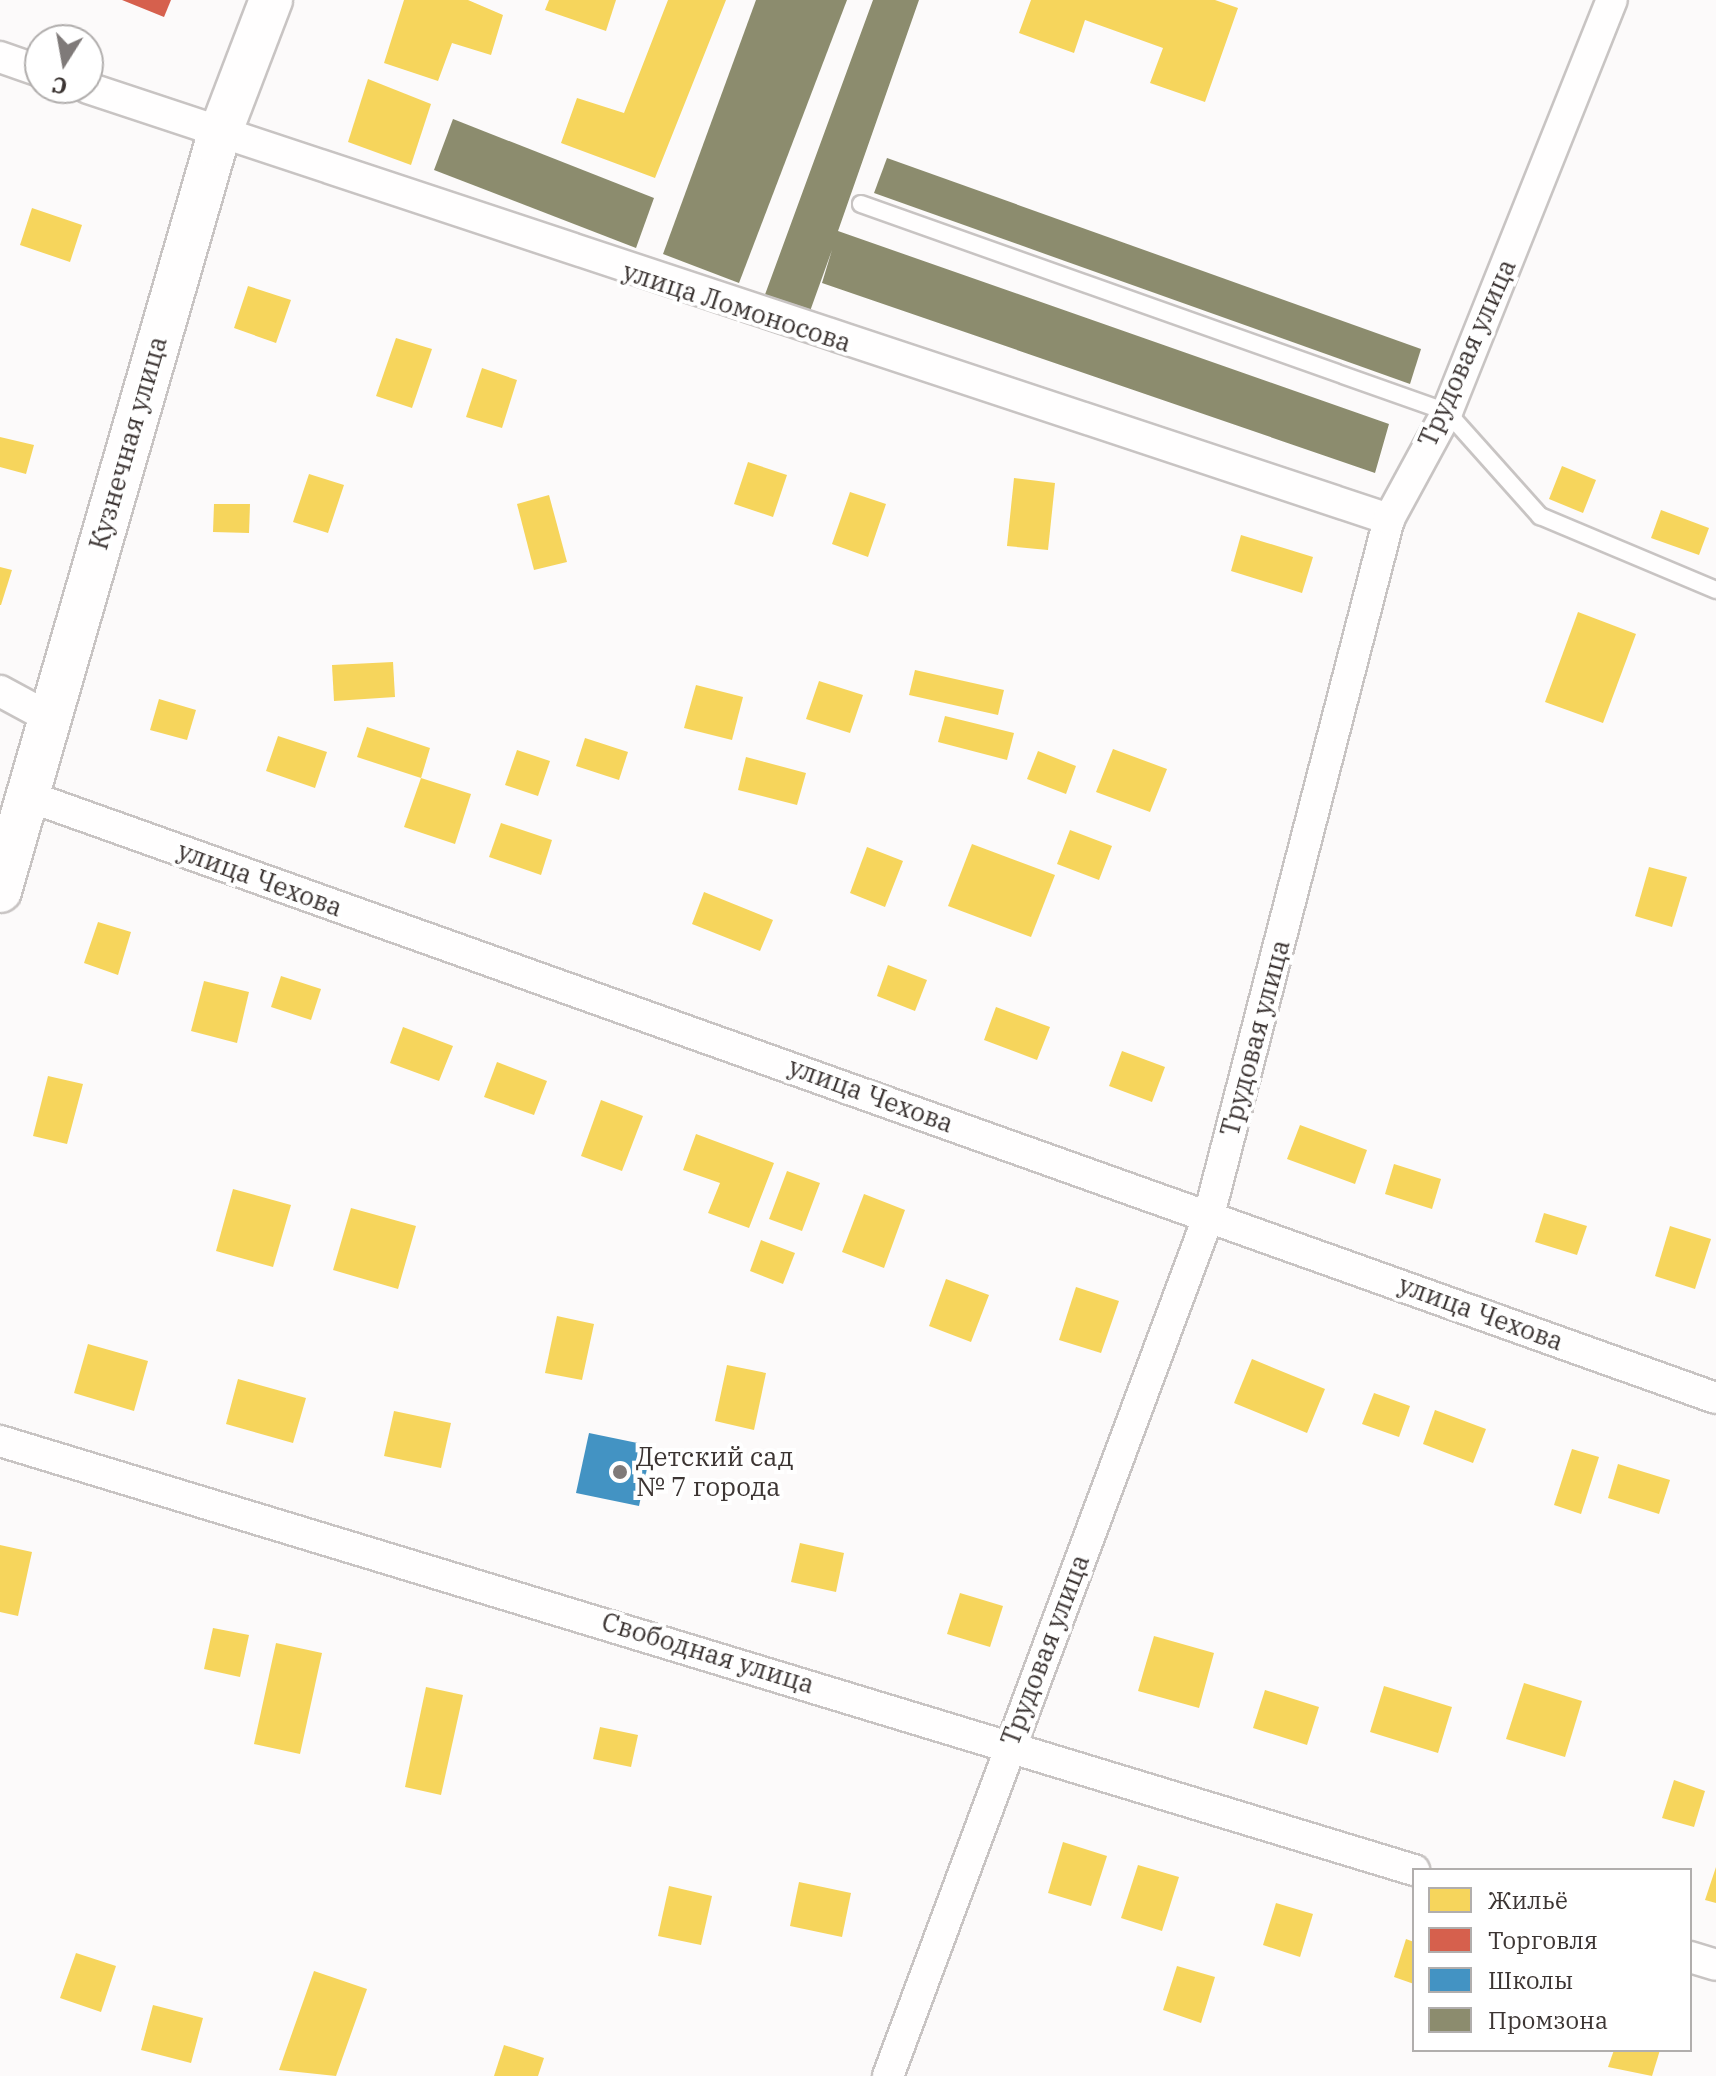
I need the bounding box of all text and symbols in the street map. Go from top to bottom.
north arrow [24,24,104,104]
text: С [50,70,70,102]
street label: Трудовая улица [1412,254,1522,452]
street label: улица Ломоносова [619,255,855,359]
street label: Кузнечная улица [83,333,173,553]
street label: улица Чехова [173,835,347,923]
street label: Трудовая улица [1214,936,1296,1140]
street label: улица Чехова [784,1051,958,1139]
street label: улица Чехова [1394,1269,1568,1357]
place label: Детский сад № 7 города [636,1441,794,1502]
marker: Детский сад № 7 города [611,1463,629,1481]
street label: Трудовая улица [994,1550,1096,1750]
street label: Свободная улица [598,1606,818,1700]
legend [1412,1868,1692,2052]
text: Жильё [1488,1884,1568,1916]
text: Торговля [1488,1924,1598,1956]
text: Школы [1488,1964,1573,1996]
text: Промзона [1488,2004,1608,2036]

